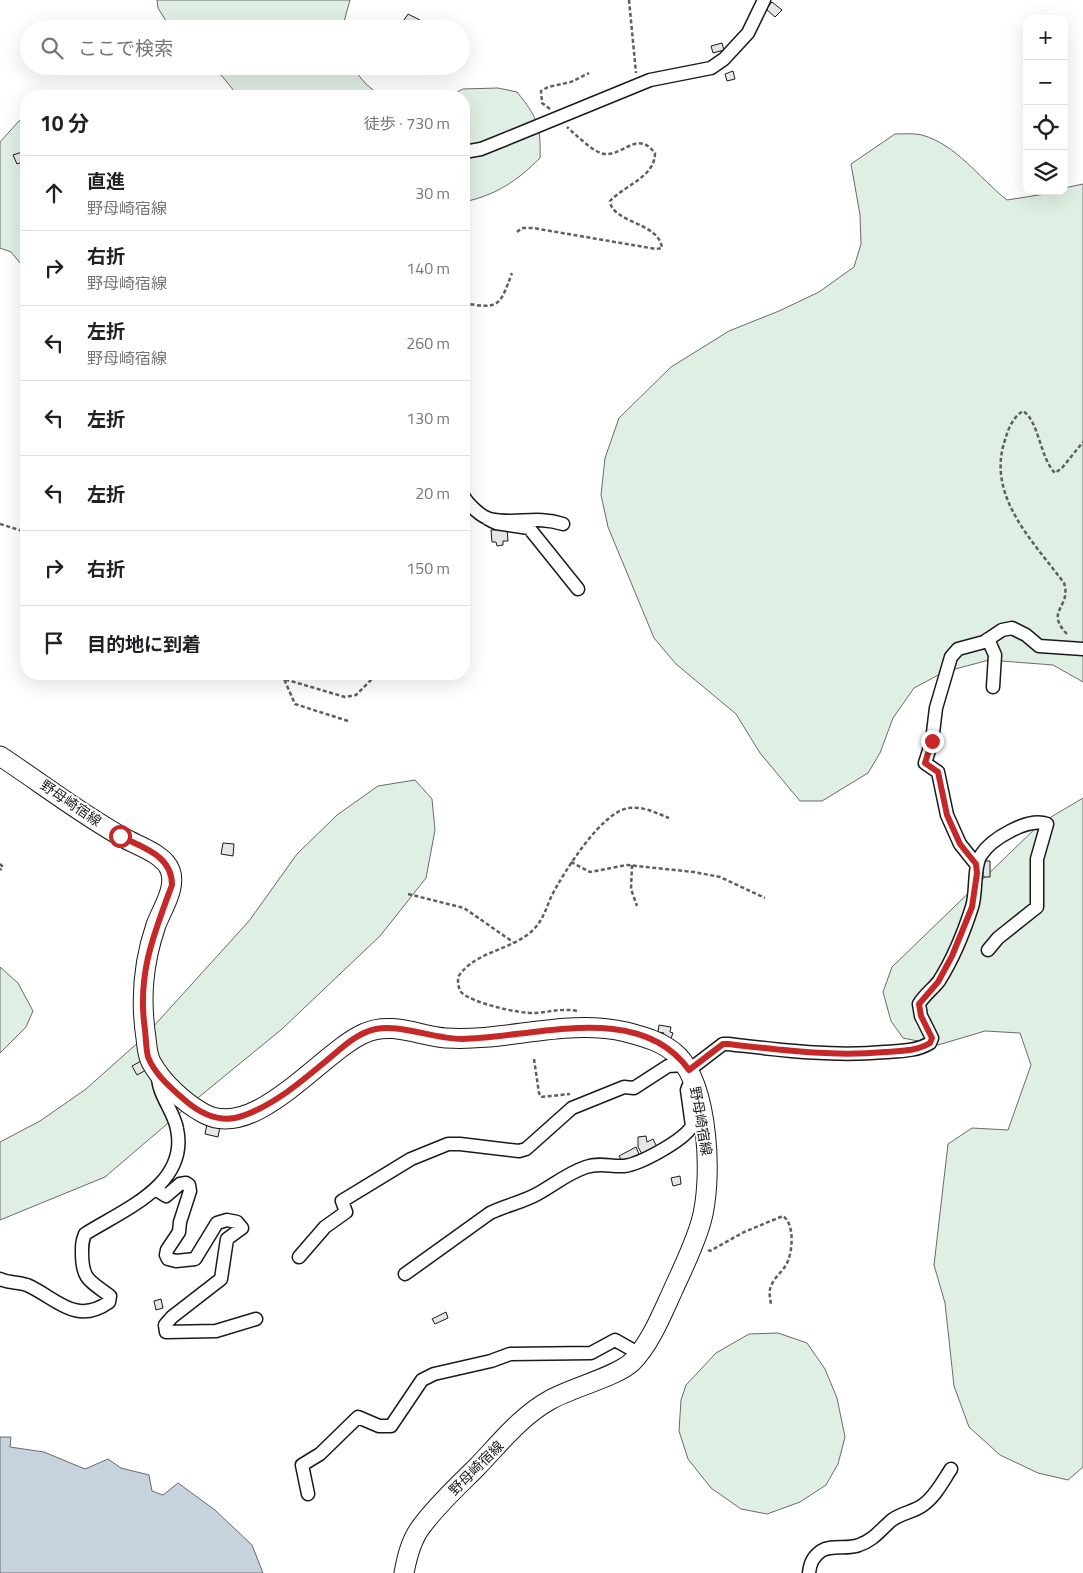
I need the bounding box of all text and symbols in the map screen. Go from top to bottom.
map controls [1023,15,1068,195]
button: + [1023,15,1068,60]
search box [20,20,470,75]
text: ここで検索 [78,33,173,62]
icon: search [38,34,66,62]
button: − [1023,60,1068,105]
button: locate [1023,105,1068,150]
text: 10 分 [40,107,89,139]
text: 徒歩 · 730 m [364,111,450,135]
button: layers [1023,150,1068,195]
text: 直進 [87,166,125,195]
icon: ahead [40,179,68,207]
text: 30 m [415,181,450,205]
text: 野母崎宿線 [87,196,167,220]
text: 右折 [87,241,125,270]
icon: right [40,254,68,282]
text: 140 m [406,256,450,280]
text: 野母崎宿線 [87,271,167,295]
text: 左折 [87,316,125,345]
icon: left [40,329,68,357]
text: 260 m [406,331,450,355]
text: 野母崎宿線 [87,346,167,370]
icon: left [40,404,68,432]
text: 左折 [87,404,125,433]
text: 130 m [406,406,450,430]
icon: left [40,479,68,507]
text: 左折 [87,479,125,508]
text: 20 m [415,481,450,505]
icon: right [40,554,68,582]
text: 右折 [87,554,125,583]
text: 150 m [406,556,450,580]
icon: arrive [40,629,68,657]
text: 目的地に到着 [87,629,201,658]
route end [921,730,944,753]
street label: 野母崎宿線 [36,774,106,831]
route start [109,825,132,848]
street label: 野母崎宿線 [685,1085,718,1157]
street label: 野母崎宿線 [443,1435,508,1500]

